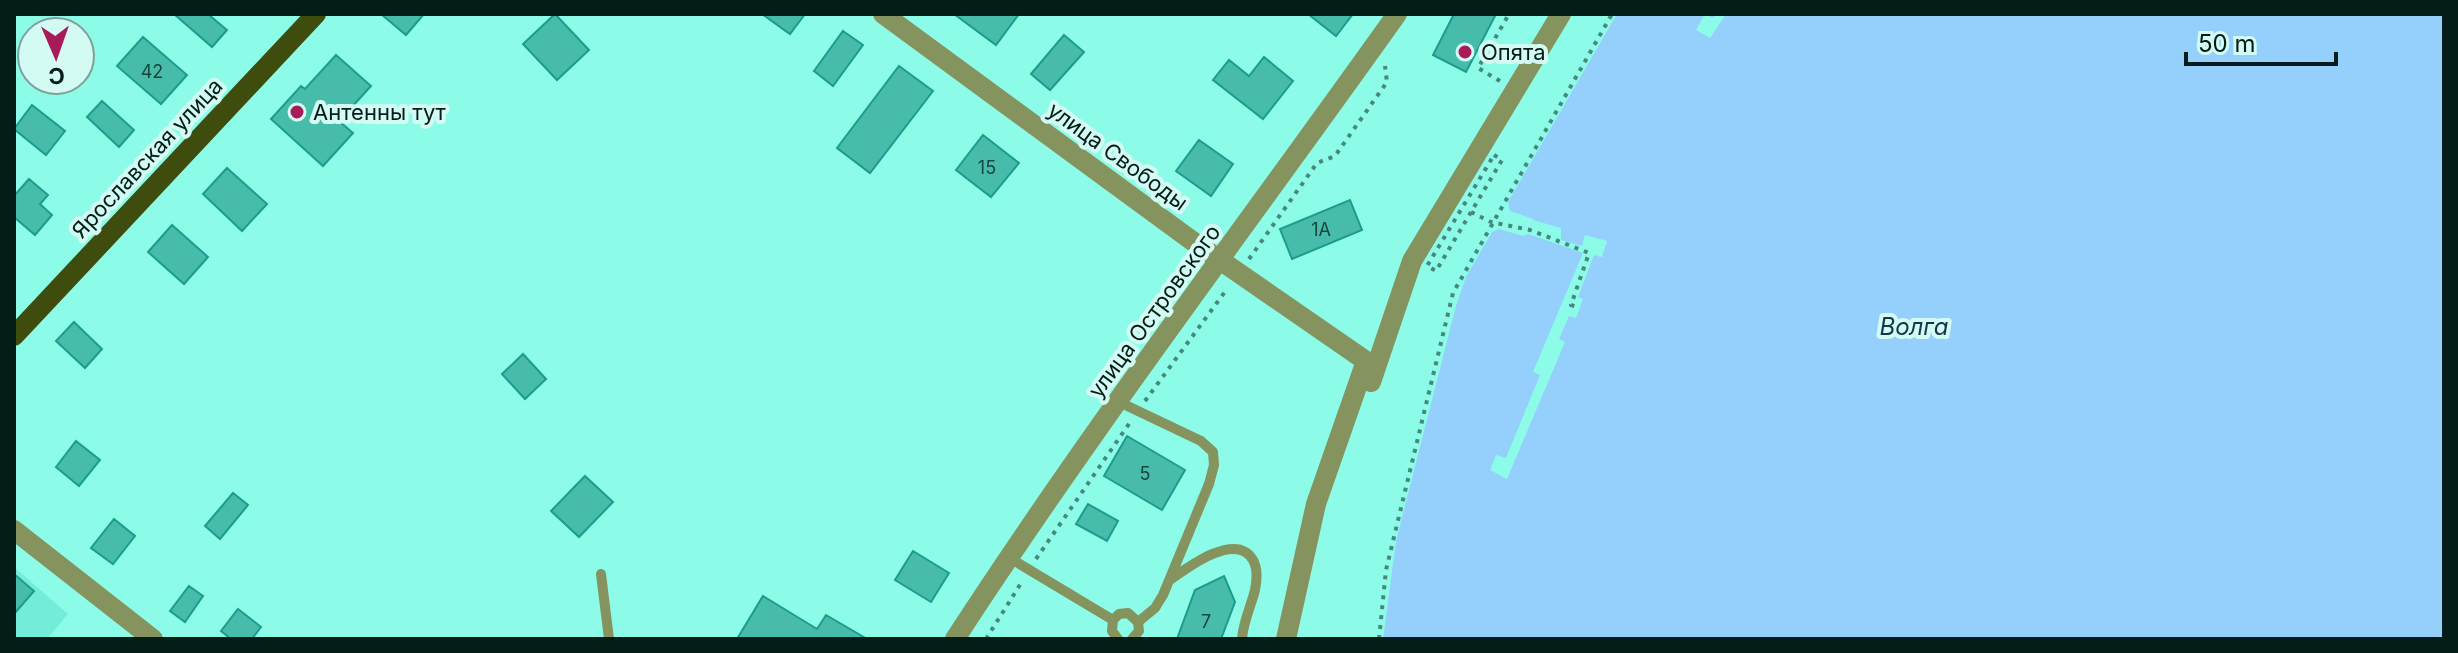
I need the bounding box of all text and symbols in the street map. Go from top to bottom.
north arrow [16,16,96,96]
scale bar [2186,16,2336,66]
text: 50 m [2198,29,2256,58]
place label: Опята [1481,39,1546,65]
marker: Опята [1456,43,1474,61]
house number: 42 [141,61,163,82]
text: С [48,63,65,89]
street label: Ярославская улица [66,73,228,243]
street label: улица Свободы [1043,97,1193,215]
place label: Антенны тут [313,99,447,125]
marker: Антенны тут [288,103,306,121]
house number: 15 [978,157,996,178]
street label: улица Островского [1083,219,1225,403]
house number: 1А [1311,219,1331,240]
water label: Волга [1879,312,1949,341]
house number: 5 [1140,463,1150,484]
house number: 7 [1201,611,1211,632]

